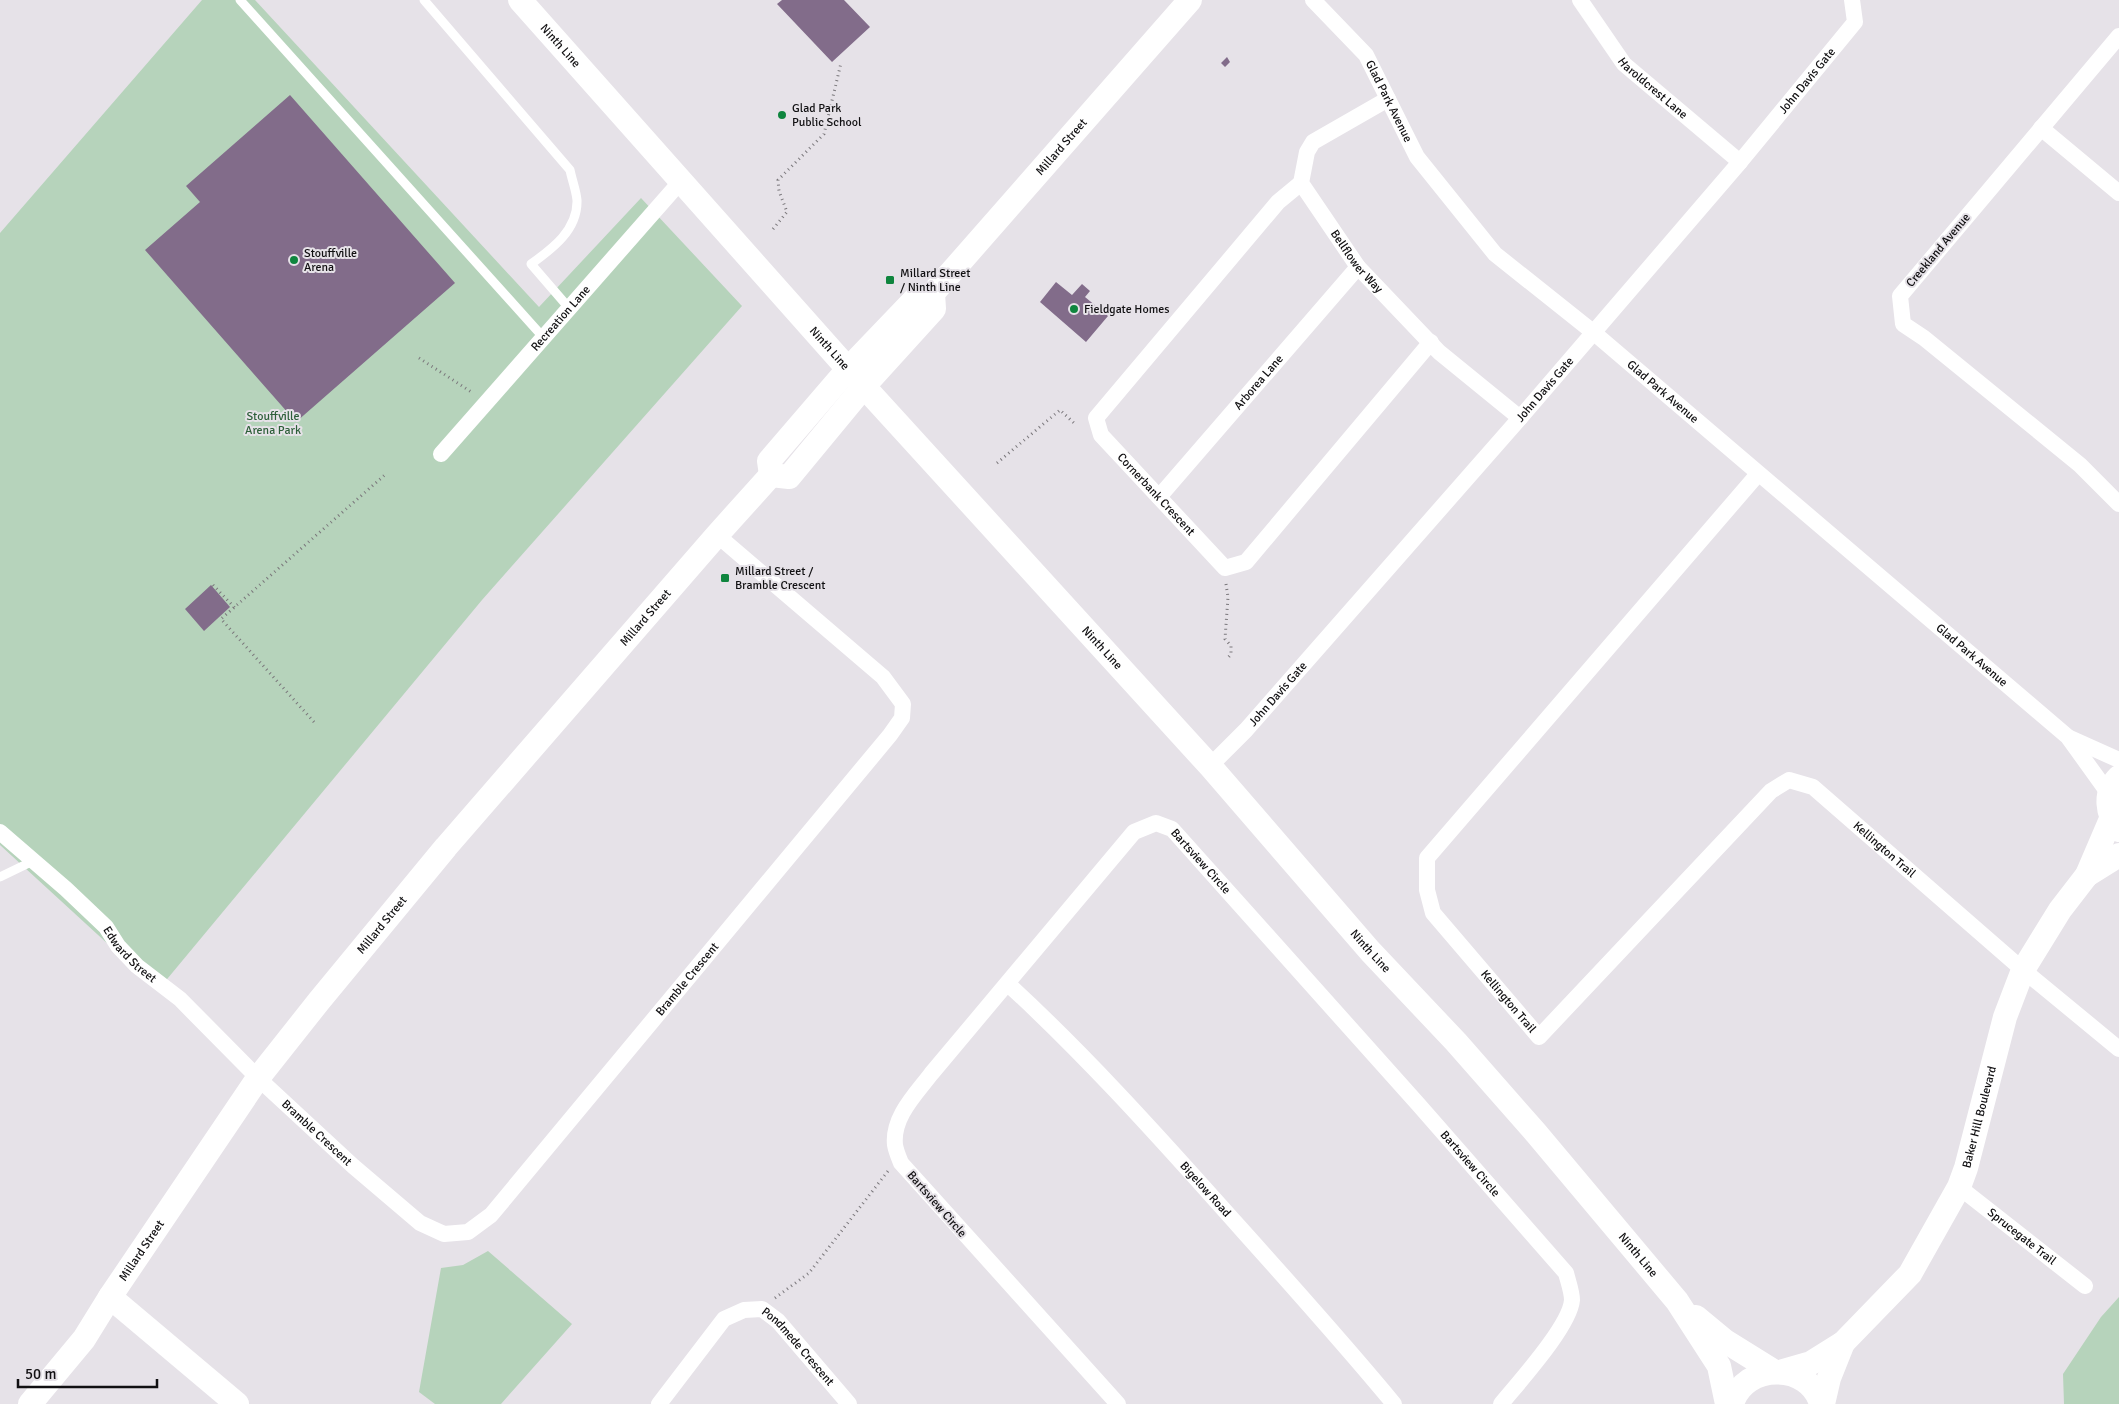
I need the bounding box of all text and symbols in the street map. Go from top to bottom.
street label: Ninth Line [537,21,583,71]
street label: John Davis Gate [1776,45,1839,117]
street label: Haroldcrest Lane [1614,55,1690,122]
street label: Glad Park Avenue [1362,58,1415,145]
place label: Glad Park Public School [792,101,862,130]
marker: Glad Park Public School [776,109,788,121]
street label: Millard Street [1033,116,1091,179]
street label: Creekland Avenue [1903,210,1974,290]
street label: Bellflower Way [1327,227,1386,297]
place label: Stouffville Arena [304,246,357,275]
marker: Stouffville Arena [288,254,300,266]
place label: Millard Street / Ninth Line [900,266,971,295]
marker: Millard Street / Ninth Line [884,274,896,286]
street label: Recreation Lane [528,282,594,354]
place label: Fieldgate Homes [1084,302,1170,317]
marker: Fieldgate Homes [1068,303,1080,315]
street label: Ninth Line [806,324,853,374]
street label: Arborea Lane [1231,352,1287,413]
street label: John Davis Gate [1513,354,1577,425]
street label: Glad Park Avenue [1624,357,1702,427]
park label: Stouffville Arena Park [245,409,301,438]
street label: Cornerbank Crescent [1114,450,1198,539]
place label: Millard Street / Bramble Crescent [735,564,826,593]
marker: Millard Street / Bramble Crescent [719,572,731,584]
street label: Millard Street [617,586,675,649]
street label: Glad Park Avenue [1933,621,2010,690]
street label: Ninth Line [1078,623,1125,673]
street label: John Davis Gate [1246,659,1311,730]
street label: Kellington Trail [1850,818,1919,881]
street label: Bartsview Circle [1167,826,1234,898]
street label: Millard Street [354,893,410,957]
street label: Edward Street [99,924,159,986]
street label: Ninth Line [1347,927,1394,976]
street label: Bramble Crescent [653,940,722,1019]
street label: Kellington Trail [1477,967,1540,1037]
street label: Baker Hill Boulevard [1959,1064,2000,1170]
street label: Bramble Crescent [278,1097,355,1169]
street label: Bartsview Circle [1437,1128,1503,1200]
street label: Bigelow Road [1176,1159,1234,1220]
street label: Bartsview Circle [904,1168,969,1241]
street label: Sprucegate Trail [1984,1205,2059,1269]
street label: Millard Street [116,1217,168,1284]
street label: Ninth Line [1615,1230,1661,1280]
street label: Pondmede Crescent [758,1304,837,1389]
scale bar [18,1356,156,1388]
text: 50 m [25,1365,56,1383]

